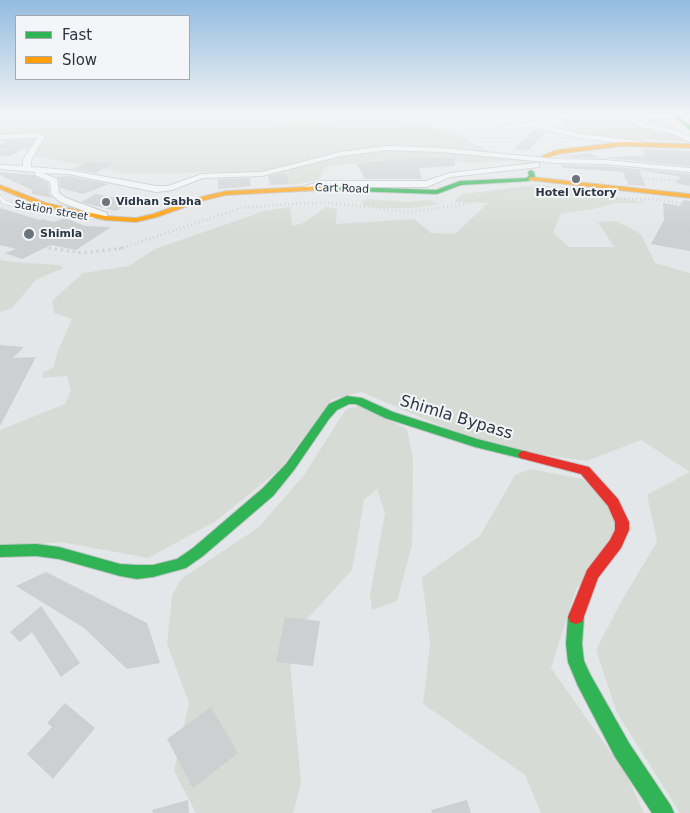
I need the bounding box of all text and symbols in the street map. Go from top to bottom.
legend [15,15,190,80]
text: Fast [62,26,92,44]
text: Slow [62,51,97,69]
marker: Hotel Victory [570,173,582,185]
street label: Cart Road [315,181,369,197]
place label: Hotel Victory [535,186,617,200]
place label: Vidhan Sabha [116,195,201,209]
marker: Vidhan Sabha [100,196,112,208]
street label: Station street [13,198,89,224]
marker: Shimla [22,227,36,241]
place label: Shimla [40,227,82,241]
street label: Shimla Bypass [397,392,515,444]

